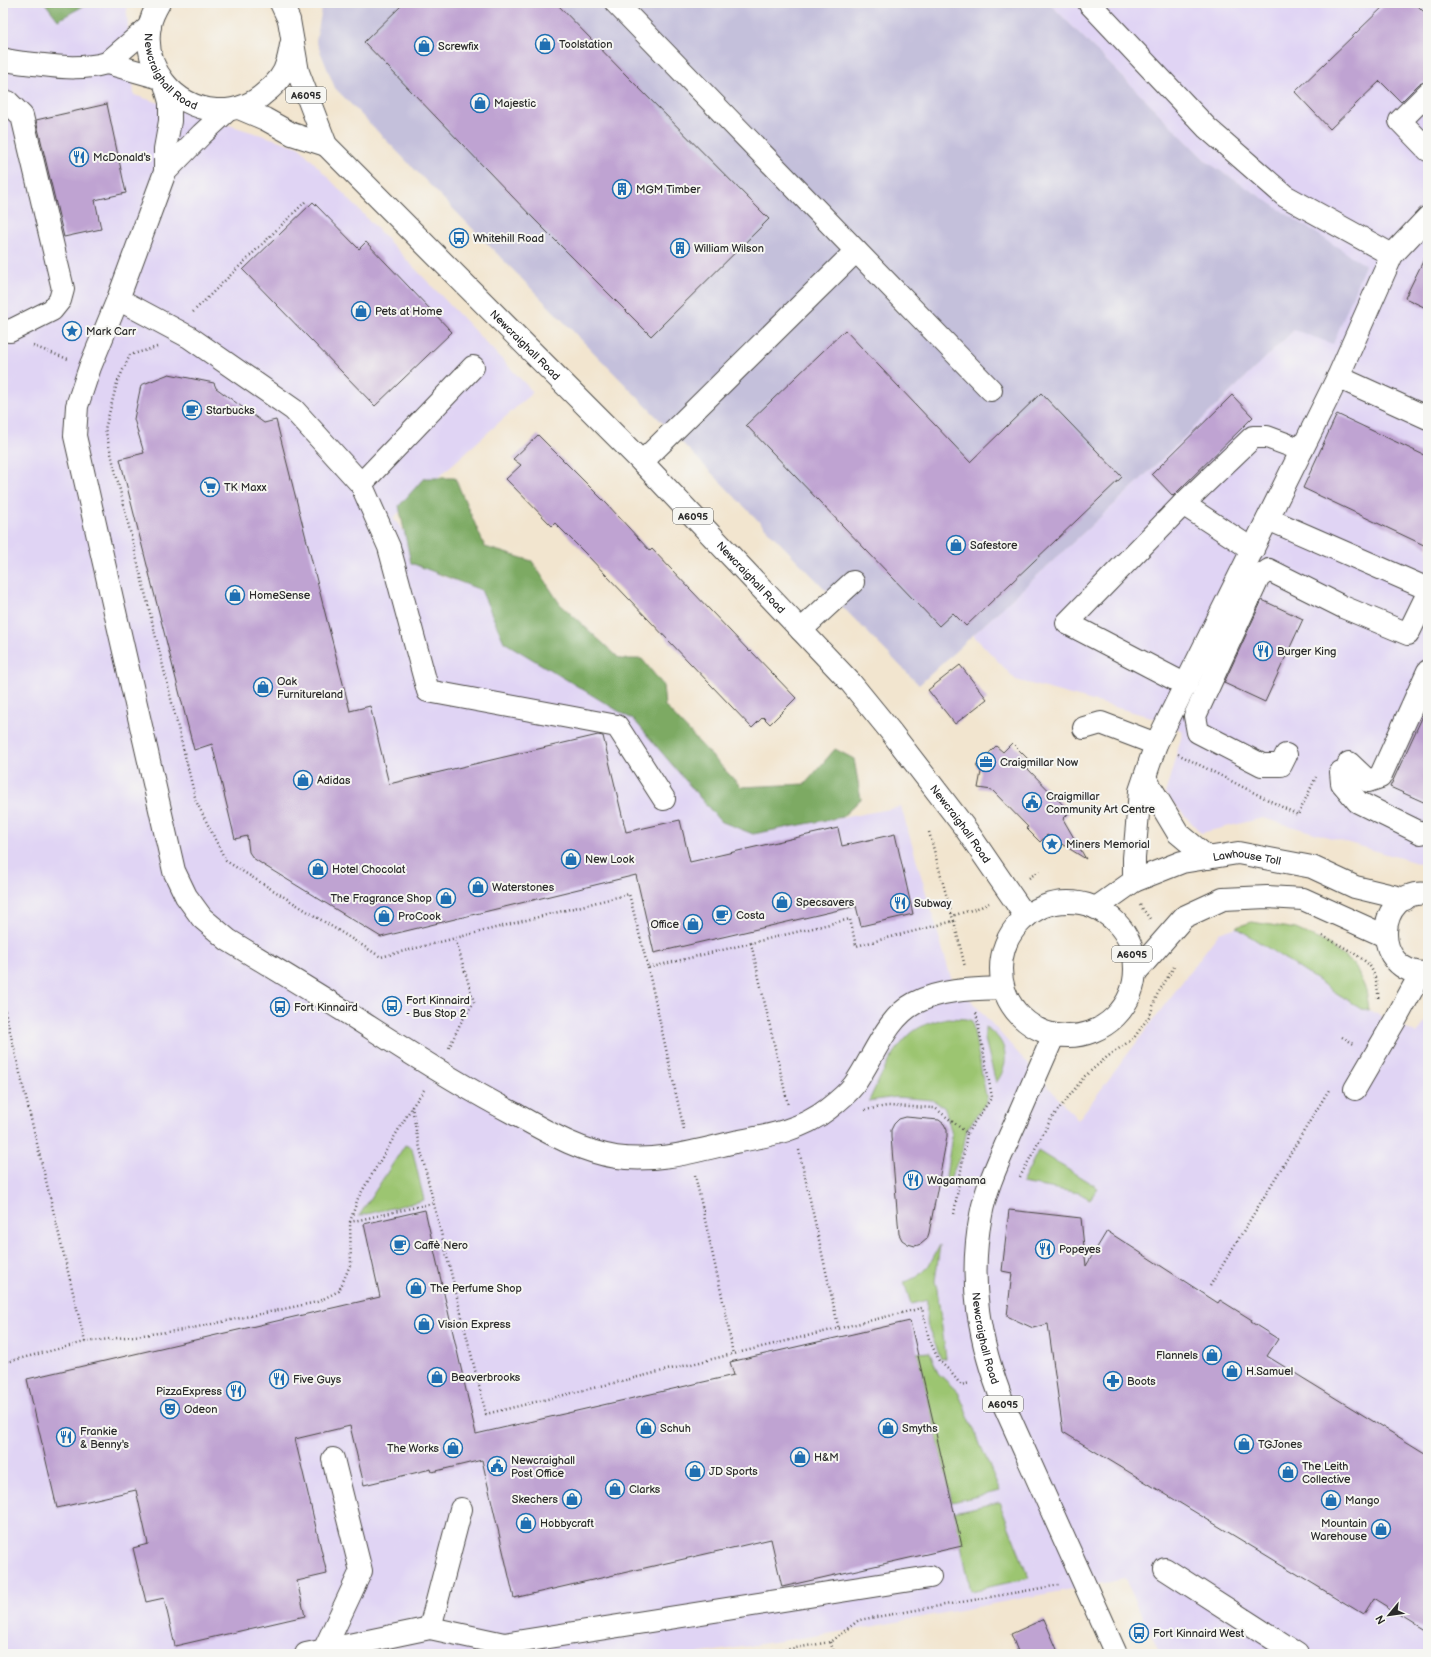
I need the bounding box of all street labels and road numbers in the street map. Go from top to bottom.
street label: Newcraighall Road [142,33,199,113]
road number: A6095 [286,87,326,103]
street label: Newcraighall Road [487,307,563,383]
road number: A6095 [673,508,713,524]
street label: Newcraighall Road [714,539,788,616]
street label: Newcraighall Road [927,782,993,866]
street label: Lawhouse Toll [1212,847,1282,868]
road number: A6095 [1112,946,1152,962]
street label: Newcraighall Road [969,1292,1002,1386]
road number: A6095 [983,1396,1023,1412]

